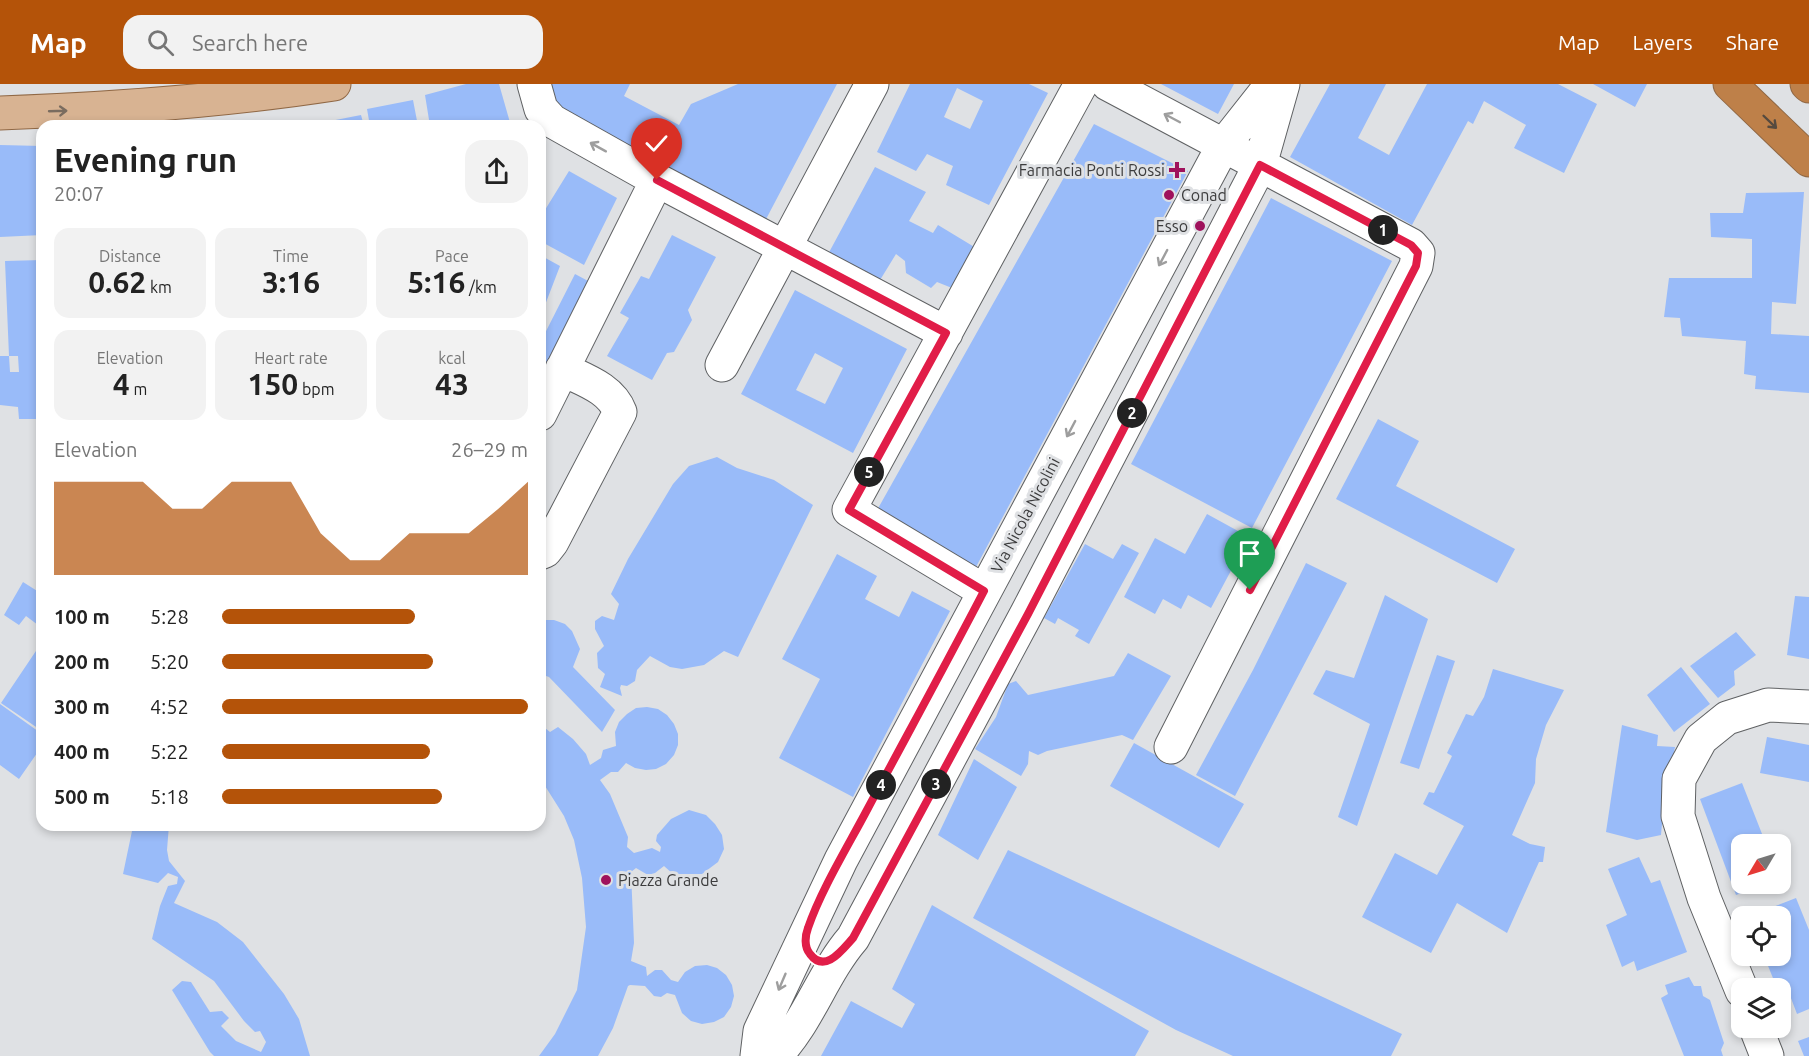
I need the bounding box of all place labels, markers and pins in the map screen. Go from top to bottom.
pin [631,118,682,180]
place label: Farmacia Ponti Rossi [1019,161,1165,179]
marker: Farmacia Ponti Rossi [1170,163,1184,177]
place label: Conad [1181,186,1227,204]
marker: Conad [1162,188,1176,202]
pin: 1 [1368,215,1398,245]
place label: Esso [1156,217,1188,235]
marker: Esso [1193,219,1207,233]
pin: 2 [1117,398,1147,428]
pin: 5 [854,457,884,487]
pin [1224,528,1275,590]
pin: 3 [921,769,951,799]
pin: 4 [866,770,896,800]
place label: Piazza Grande [618,871,718,889]
marker: Piazza Grande [599,873,613,887]

